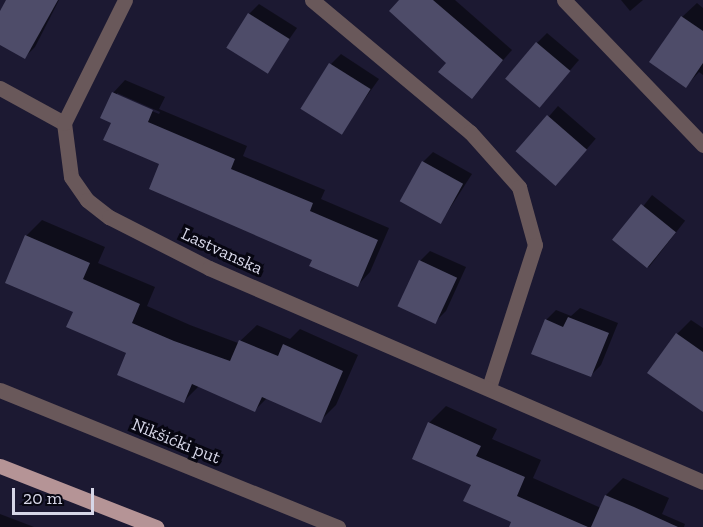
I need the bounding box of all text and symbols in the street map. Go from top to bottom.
street label: Lastvanska [178,223,266,279]
street label: Nikšićki put [128,413,224,469]
scale bar [15,476,98,514]
text: 20 m [23,487,62,509]

